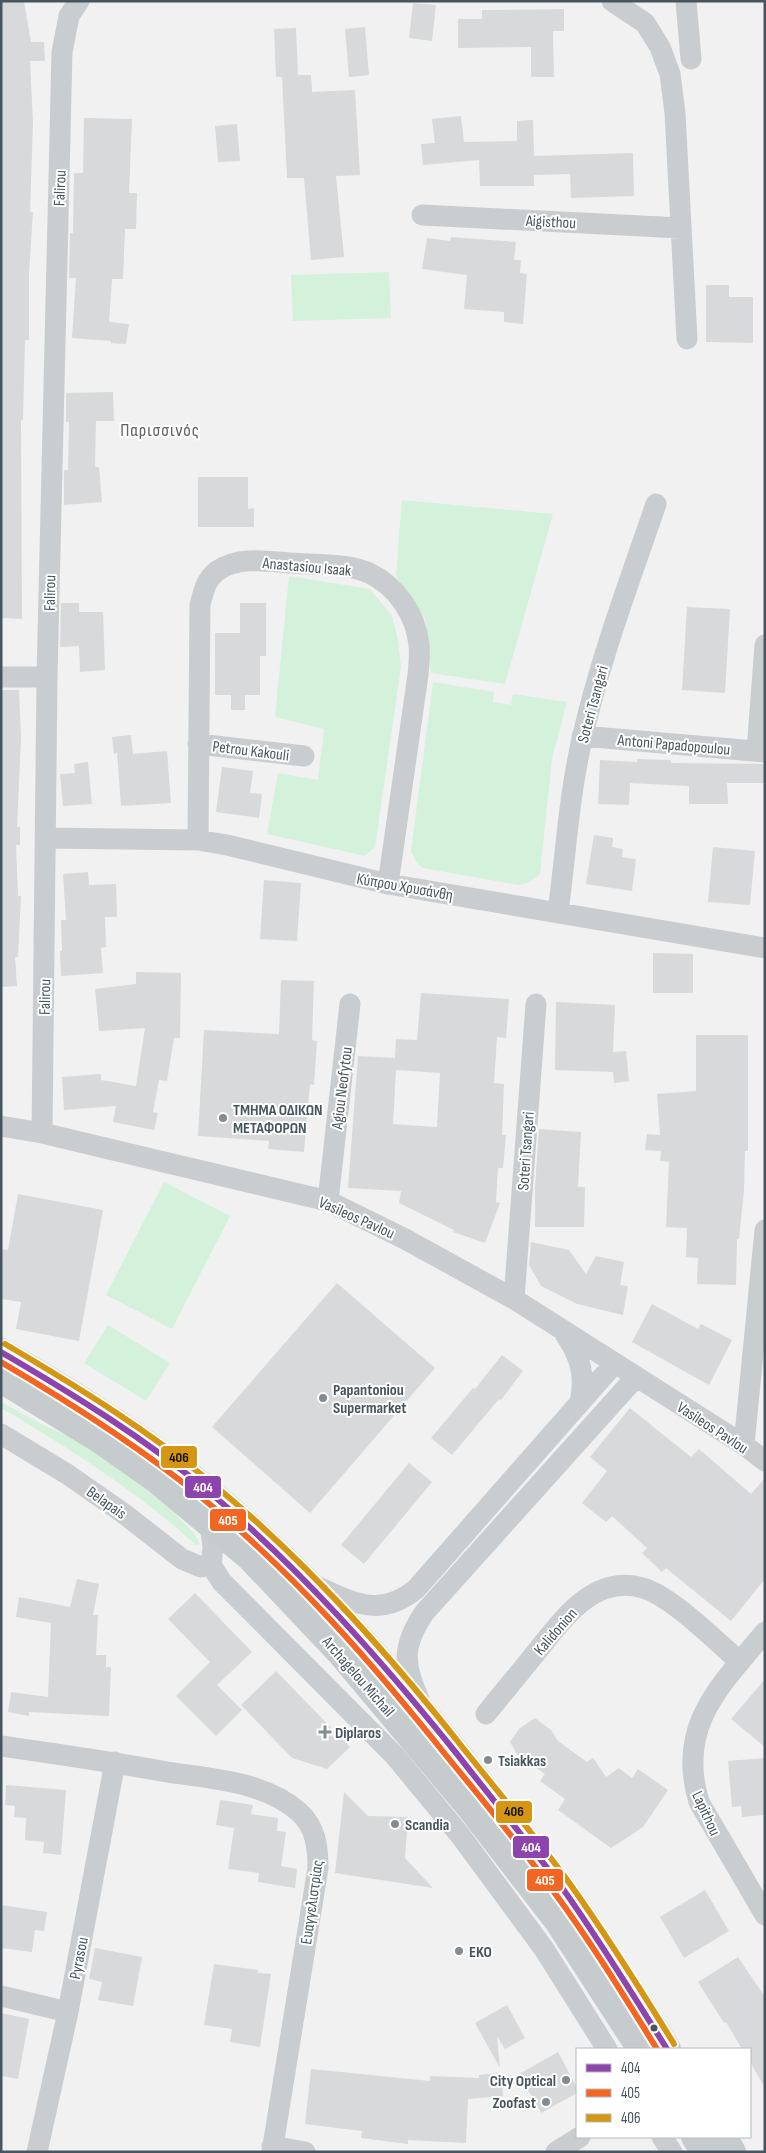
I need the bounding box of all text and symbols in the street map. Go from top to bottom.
street label: Falirou [50,170,71,206]
street label: Aigisthou [524,212,576,233]
district label: Παρισσινός [120,420,200,441]
street label: Anastasiou Isaak [261,554,352,581]
street label: Falirou [41,575,60,611]
street label: Soteri Tsangari [574,664,613,745]
street label: Antoni Papadopoulou [616,731,731,760]
street label: Petrou Kakouli [211,737,290,766]
street label: Κύπρου Χρυσάνθη [355,870,454,905]
street label: Falirou [36,979,55,1015]
street label: Agiou Neofytou [328,1046,357,1131]
place label: ΤΜΗΜΑ ΟΔΙΚΩΝ ΜΕΤΑΦΟΡΩΝ [233,1101,323,1138]
street label: Soteri Tsangari [514,1111,539,1191]
marker: ΤΜΗΜΑ ΟΔΙΚΩΝ ΜΕΤΑΦΟΡΩΝ [217,1112,229,1124]
street label: Vasileos Pavlou [316,1193,397,1244]
place label: Papantoniou Supermarket [333,1381,407,1418]
marker: Papantoniou Supermarket [317,1392,329,1404]
street label: Vasileos Pavlou [673,1398,751,1458]
line badge: 406 [160,1445,198,1469]
text: 406 [169,1449,189,1466]
line badge: 404 [184,1475,222,1499]
text: 404 [193,1479,213,1496]
street label: Belapais [83,1483,130,1524]
line badge: 405 [209,1508,247,1532]
text: 405 [218,1512,238,1529]
street label: Kalidonion [531,1605,582,1659]
street label: Archagelou Michail [317,1632,398,1721]
place label: Diplaros [335,1724,381,1743]
marker: Diplaros [319,1726,331,1738]
place label: Tsiakkas [498,1752,546,1771]
marker: Tsiakkas [482,1754,494,1766]
street label: Lapithou [687,1788,724,1839]
line badge: 406 [495,1800,533,1824]
text: 406 [504,1803,524,1820]
place label: Scandia [405,1816,449,1835]
marker: Scandia [389,1818,401,1830]
line badge: 404 [512,1835,550,1859]
text: 404 [521,1839,541,1856]
street label: Ευαγγελιστρίας [297,1859,328,1946]
line badge: 405 [526,1868,564,1892]
text: 405 [535,1872,555,1889]
street label: Pyrasou [66,1936,93,1981]
place label: EKO [469,1943,492,1962]
marker: EKO [453,1945,465,1957]
unlabelled marker [649,2023,659,2033]
legend [576,2048,751,2138]
text: 404 [621,2059,640,2078]
place label: City Optical [490,2072,556,2091]
marker: City Optical [560,2074,572,2086]
text: 405 [621,2084,640,2103]
place label: Zoofast [492,2094,536,2113]
marker: Zoofast [540,2096,552,2108]
text: 406 [621,2109,641,2128]

